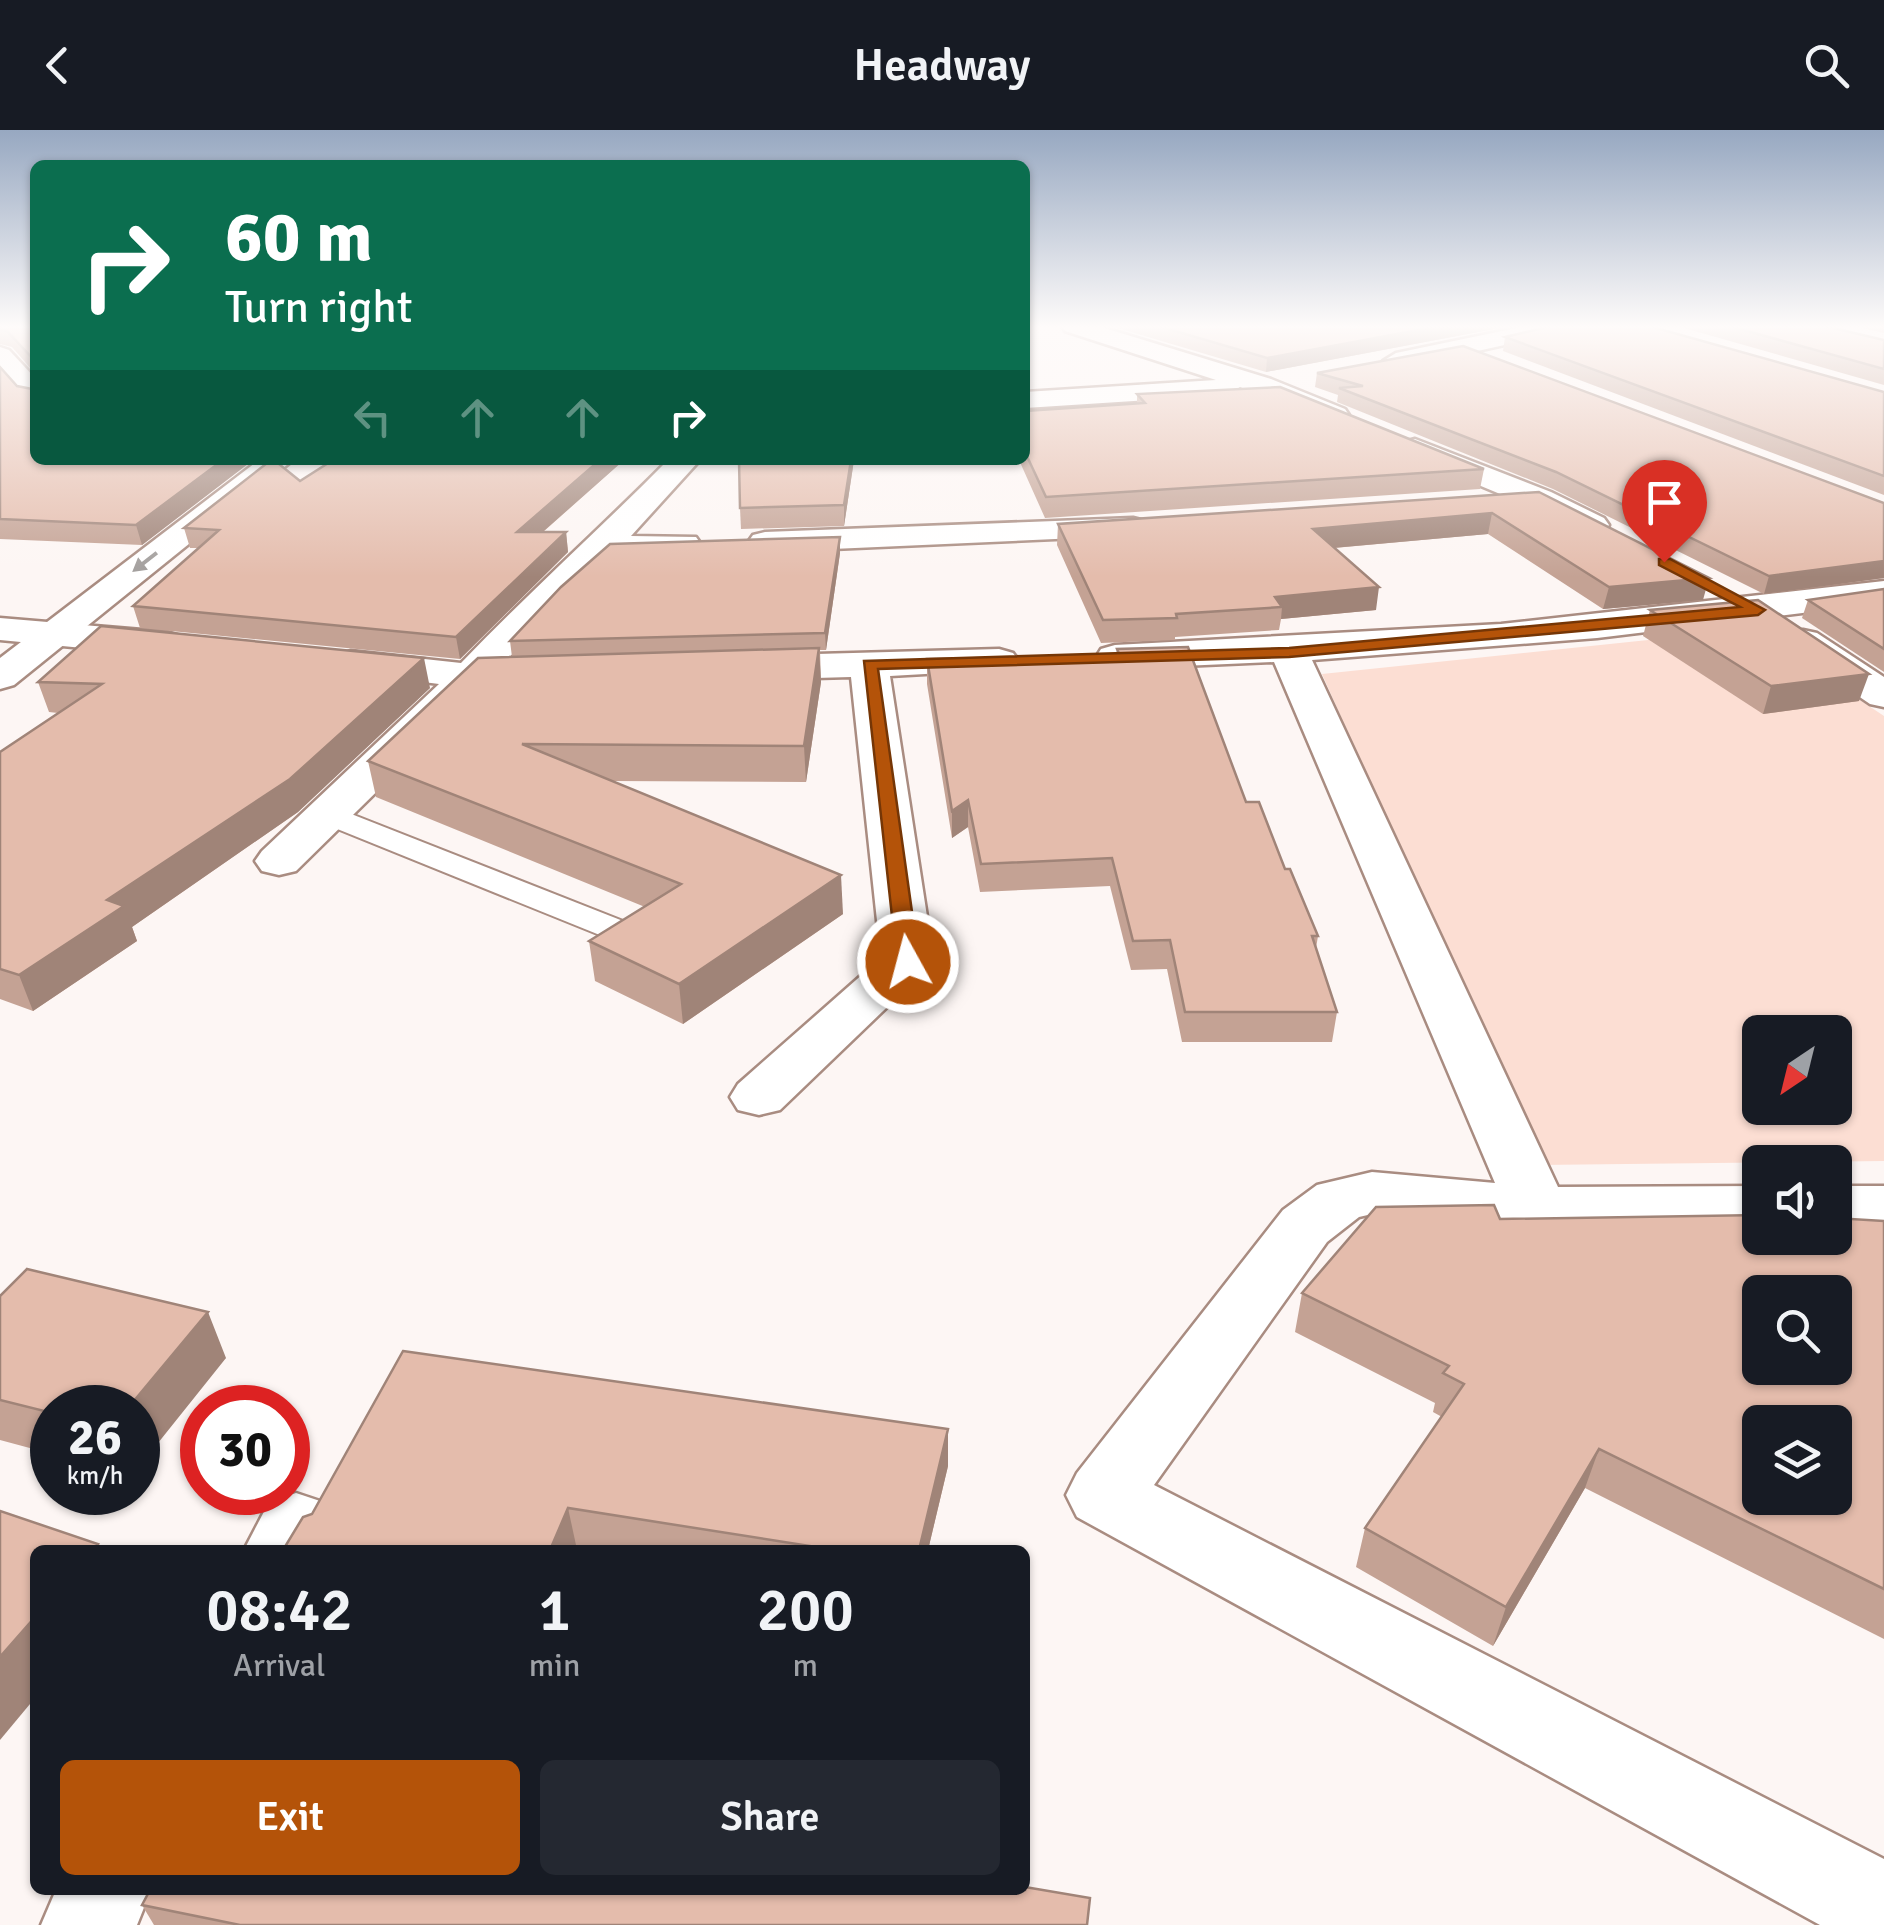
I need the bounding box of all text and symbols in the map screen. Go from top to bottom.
icon: back [30,38,85,93]
text: Headway [854,38,1030,93]
icon: search [1799,38,1854,93]
text: 60 m [225,194,373,280]
icon: right [60,200,190,330]
text: Turn right [225,280,413,335]
icon: left [345,390,400,445]
icon: ahead [450,390,505,445]
icon: ahead [555,390,610,445]
icon: right [660,390,715,445]
pin [1622,460,1707,563]
icon: arrive [1637,475,1692,530]
one-way arrow [132,551,158,572]
position arrow [856,910,960,1014]
north arrow [1742,1015,1852,1125]
map controls [1742,1015,1852,1515]
button: sound [1742,1145,1852,1255]
button: search [1742,1275,1852,1385]
speed limit sign: 30 [180,1385,310,1515]
button: layers [1742,1405,1852,1515]
text: 26 [68,1407,122,1469]
text: km/h [67,1460,123,1491]
text: 08:42 [206,1574,353,1648]
text: 1 [538,1574,571,1648]
text: 200 [757,1574,854,1648]
text: Arrival [233,1646,326,1685]
text: min [529,1646,580,1685]
text: m [792,1646,818,1685]
button: Exit [60,1760,520,1875]
button: Share [540,1760,1000,1875]

